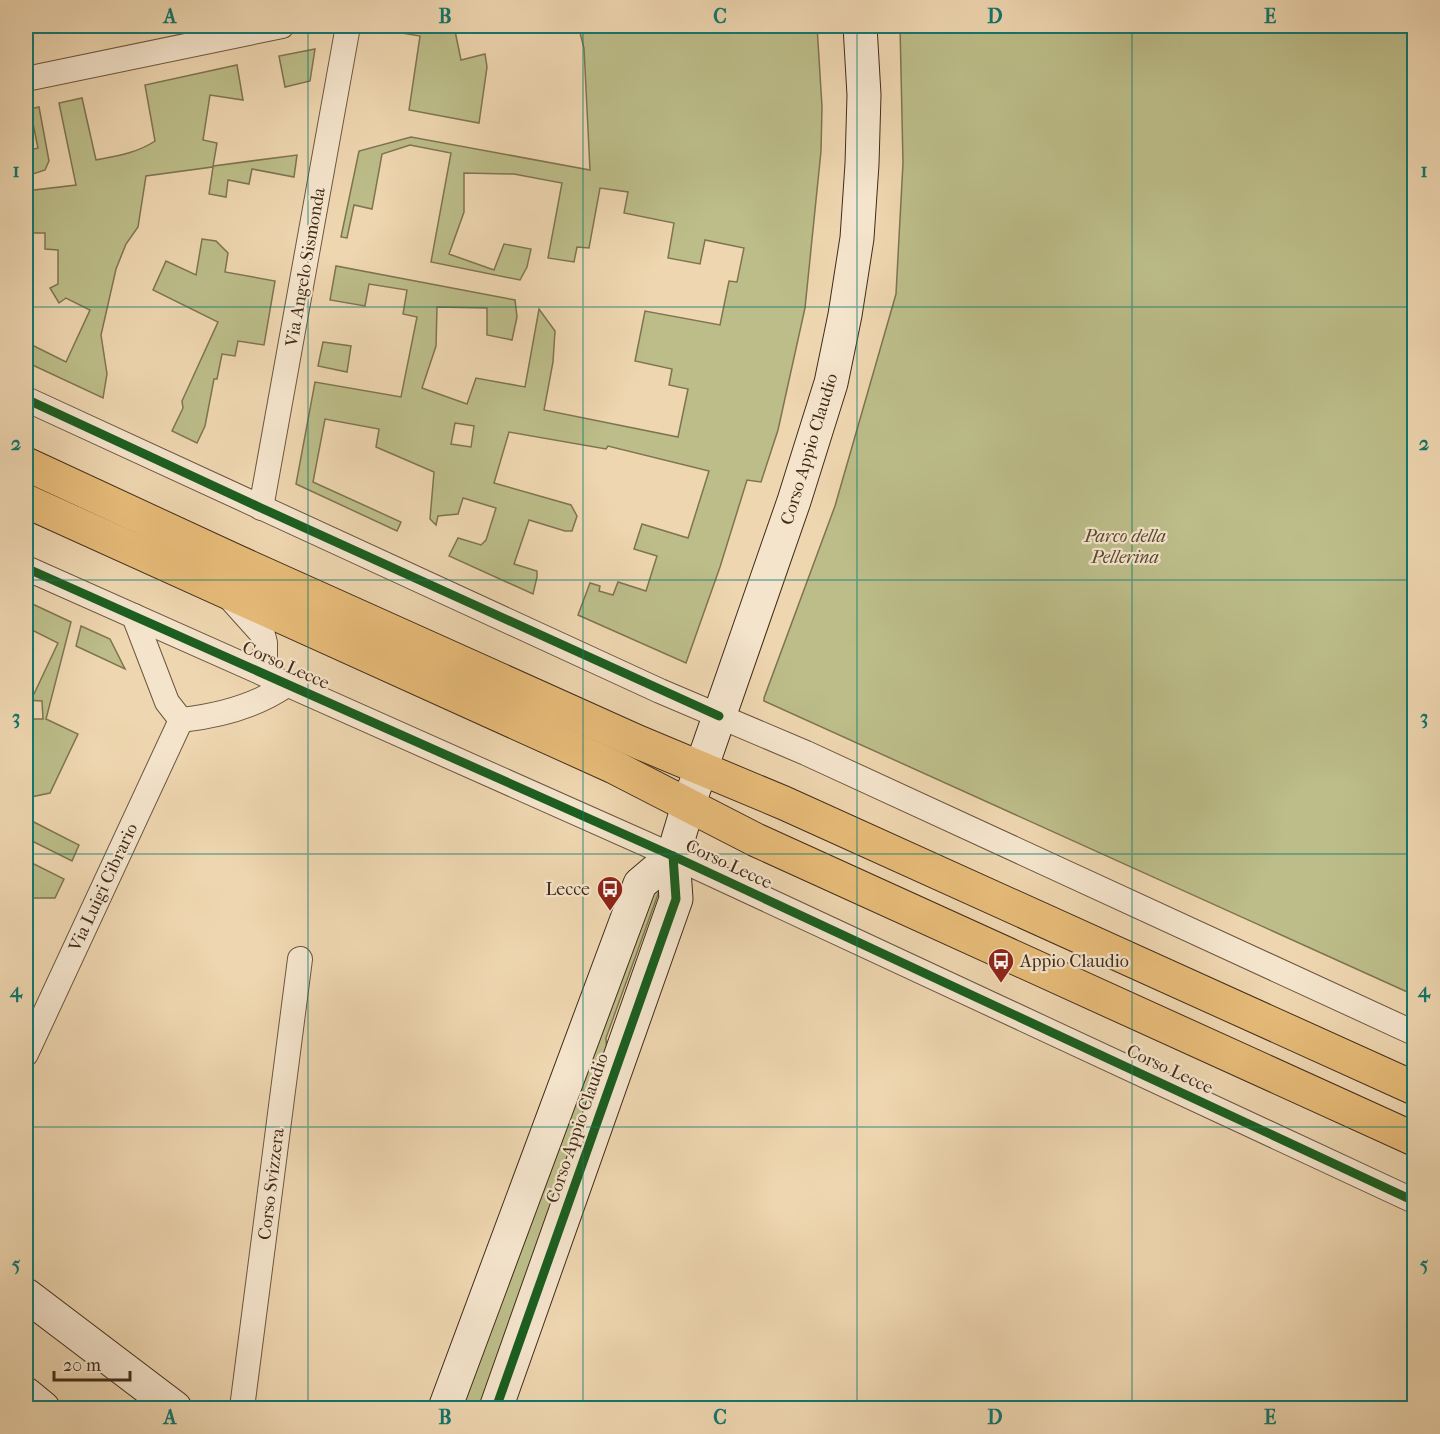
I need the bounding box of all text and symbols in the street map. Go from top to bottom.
text: A [162,5,178,28]
text: B [438,5,452,28]
text: C [713,5,727,28]
text: D [987,5,1003,28]
text: E [1264,5,1276,28]
text: 1 [12,159,20,182]
text: 1 [1420,159,1428,182]
street label: Via Angelo Sismonda [281,185,330,349]
street label: Corso Appio Claudio [776,371,843,527]
text: 2 [11,432,21,455]
text: 2 [1419,432,1429,455]
park label: Parco della Pellerina [1083,526,1166,568]
street label: Corso Lecce [239,637,333,694]
text: 3 [12,706,20,729]
text: 3 [1420,706,1428,729]
street label: Via Luigi Cibrario [64,820,142,955]
street label: Corso Lecce [682,835,775,894]
bus stop icon: Lecce [595,874,625,912]
place label: Lecce [545,879,590,900]
bus stop icon: Appio Claudio [986,946,1016,984]
place label: Appio Claudio [1019,951,1129,972]
text: 4 [9,979,23,1003]
text: 4 [1417,979,1431,1003]
street label: Corso Lecce [1123,1040,1216,1099]
street label: Corso Appio Claudio [542,1050,613,1206]
street label: Corso Svizzera [254,1126,289,1241]
text: 5 [12,1253,21,1276]
text: 5 [1420,1253,1429,1276]
scale bar [54,1344,130,1382]
text: 20 m [63,1355,101,1376]
text: A [162,1406,178,1429]
text: B [438,1406,452,1429]
text: C [713,1406,727,1429]
text: D [987,1406,1003,1429]
text: E [1264,1406,1276,1429]

